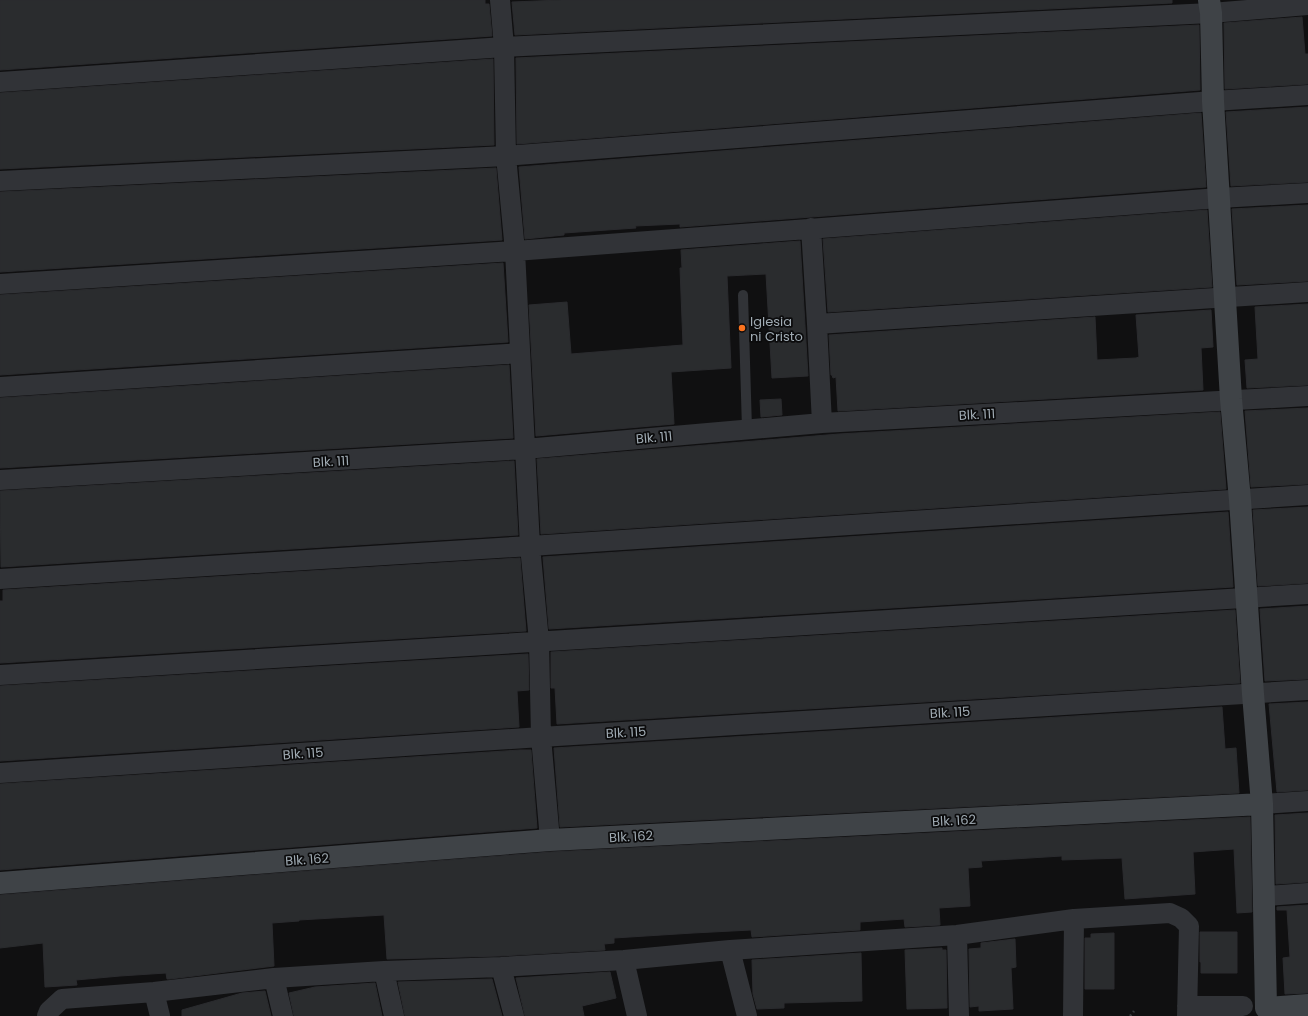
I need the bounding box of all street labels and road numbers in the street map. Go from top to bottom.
street label: Blk. 111 [958,404,996,425]
street label: Blk. 111 [635,426,673,449]
street label: Blk. 111 [312,451,350,472]
street label: Blk. 115 [929,702,971,723]
street label: Blk. 115 [605,722,647,743]
street label: Blk. 115 [282,743,324,764]
street label: Blk. 162 [932,810,976,831]
street label: Blk. 162 [609,826,653,847]
street label: Blk. 162 [284,848,330,871]

